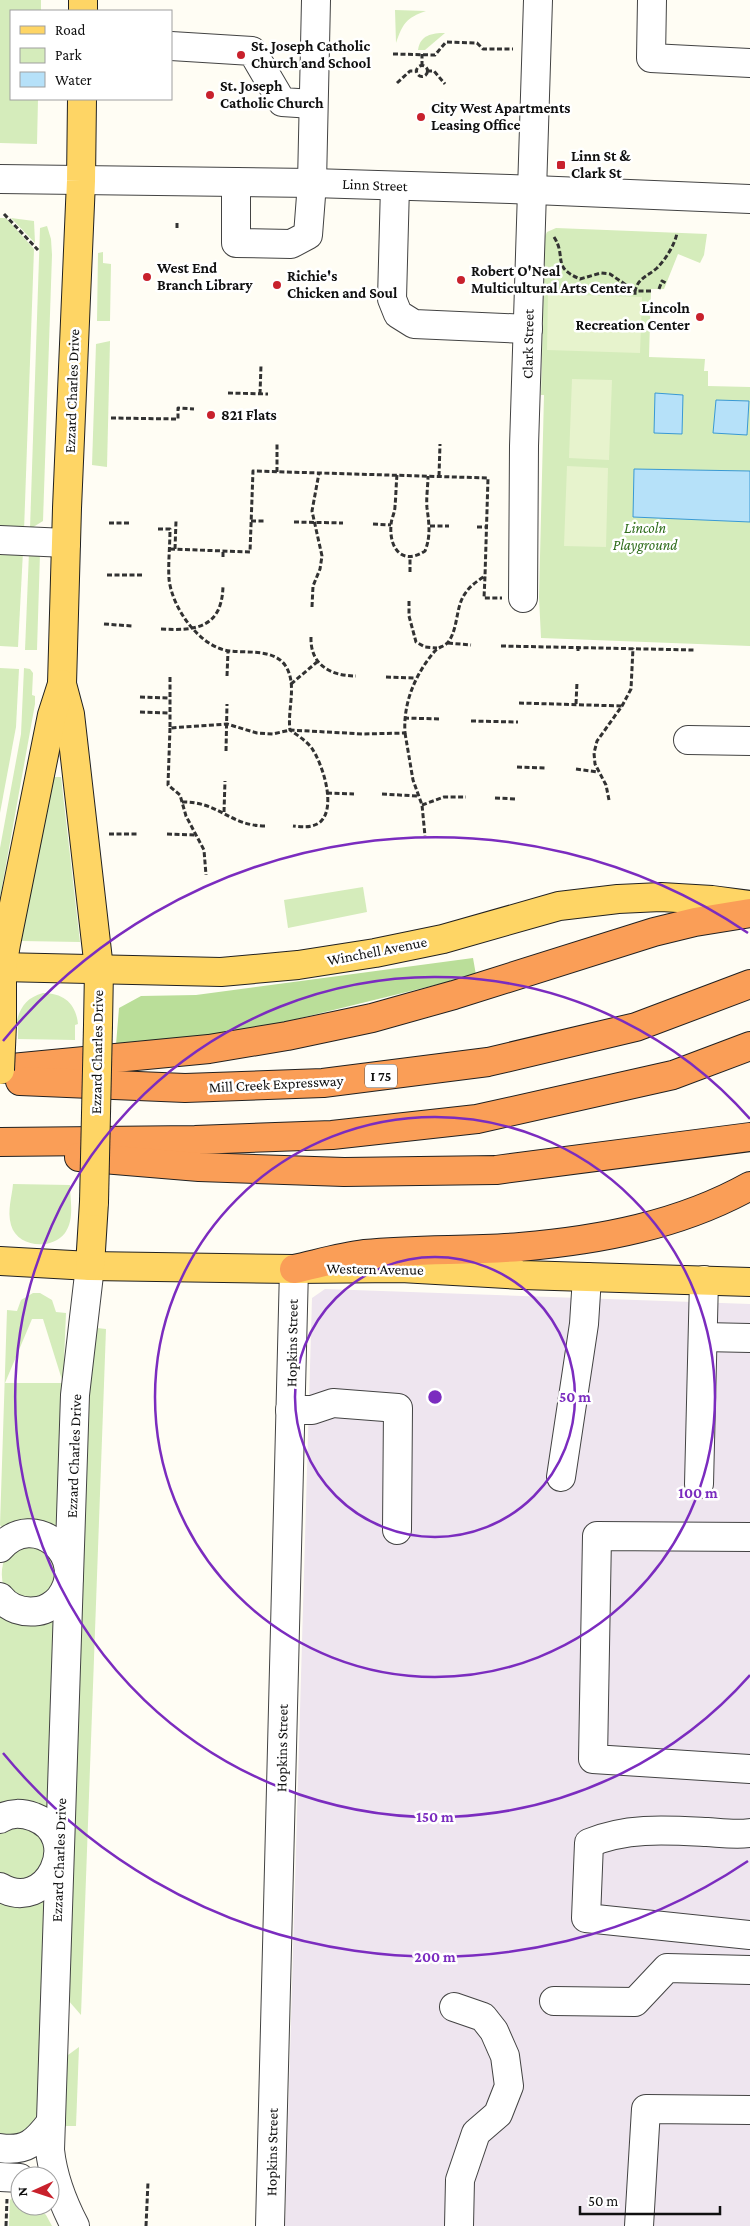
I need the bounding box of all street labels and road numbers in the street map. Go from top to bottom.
street label: Linn Street [342,176,409,194]
street label: Clark Street [519,308,537,379]
street label: Ezzard Charles Drive [62,328,82,453]
street label: Winchell Avenue [326,933,429,969]
street label: Ezzard Charles Drive [88,989,106,1114]
road number: I 75 [365,1064,397,1088]
street label: Mill Creek Expressway [208,1072,344,1097]
street label: Western Avenue [326,1260,424,1278]
street label: Hopkins Street [283,1298,302,1387]
street label: Ezzard Charles Drive [64,1393,84,1518]
street label: Hopkins Street [273,1703,292,1792]
street label: Ezzard Charles Drive [49,1797,69,1922]
street label: Hopkins Street [263,2107,282,2196]

